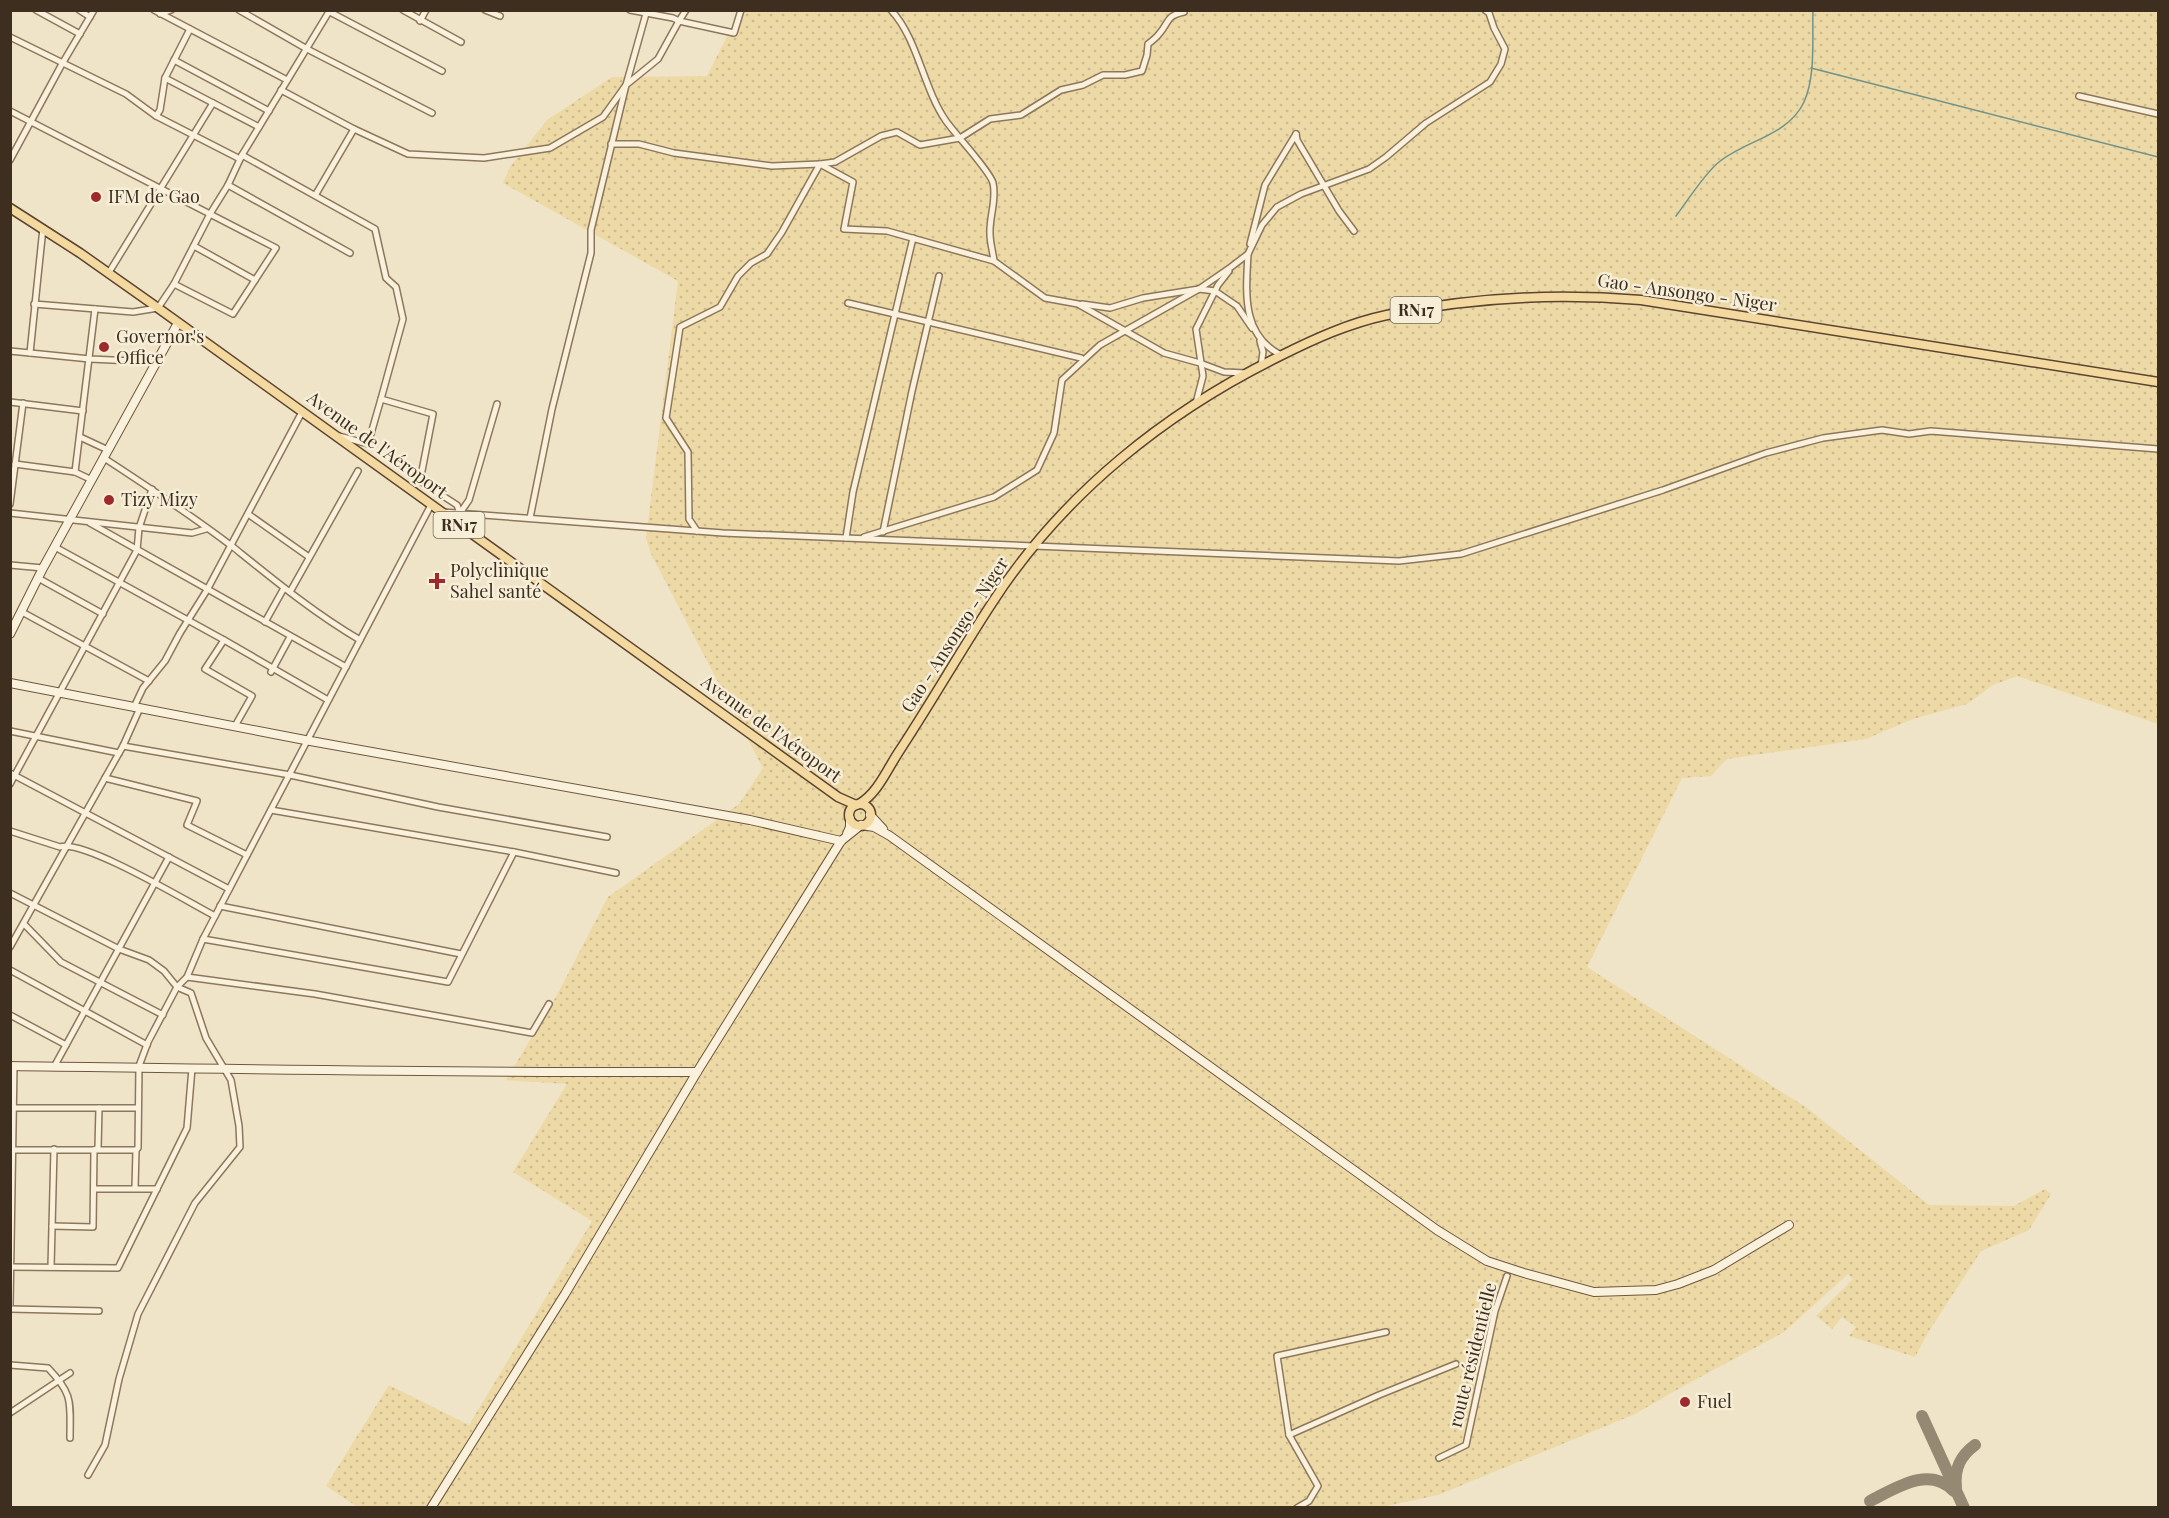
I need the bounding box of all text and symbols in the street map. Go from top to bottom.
place label: IFM de Gao [108,184,200,208]
marker: IFM de Gao [89,190,103,204]
street label: Gao - Ansongo - Niger [1596,268,1778,316]
road number: RN17 [1390,297,1442,323]
place label: Governor's Office [116,324,204,369]
marker: Governor's Office [97,340,111,354]
street label: Avenue de l'Aéroport [302,385,453,504]
place label: Tizy Mizy [121,487,198,511]
marker: Tizy Mizy [102,493,116,507]
road number: RN17 [434,512,484,538]
street label: Gao - Ansongo - Niger [895,552,1013,717]
place label: Polyclinique Sahel santé [450,558,549,603]
marker: Polyclinique Sahel santé [428,572,446,590]
street label: Avenue de l'Aéroport [696,669,847,788]
street label: route résidentielle [1442,1280,1502,1430]
place label: Fuel [1697,1389,1732,1413]
marker: Fuel [1678,1395,1692,1409]

